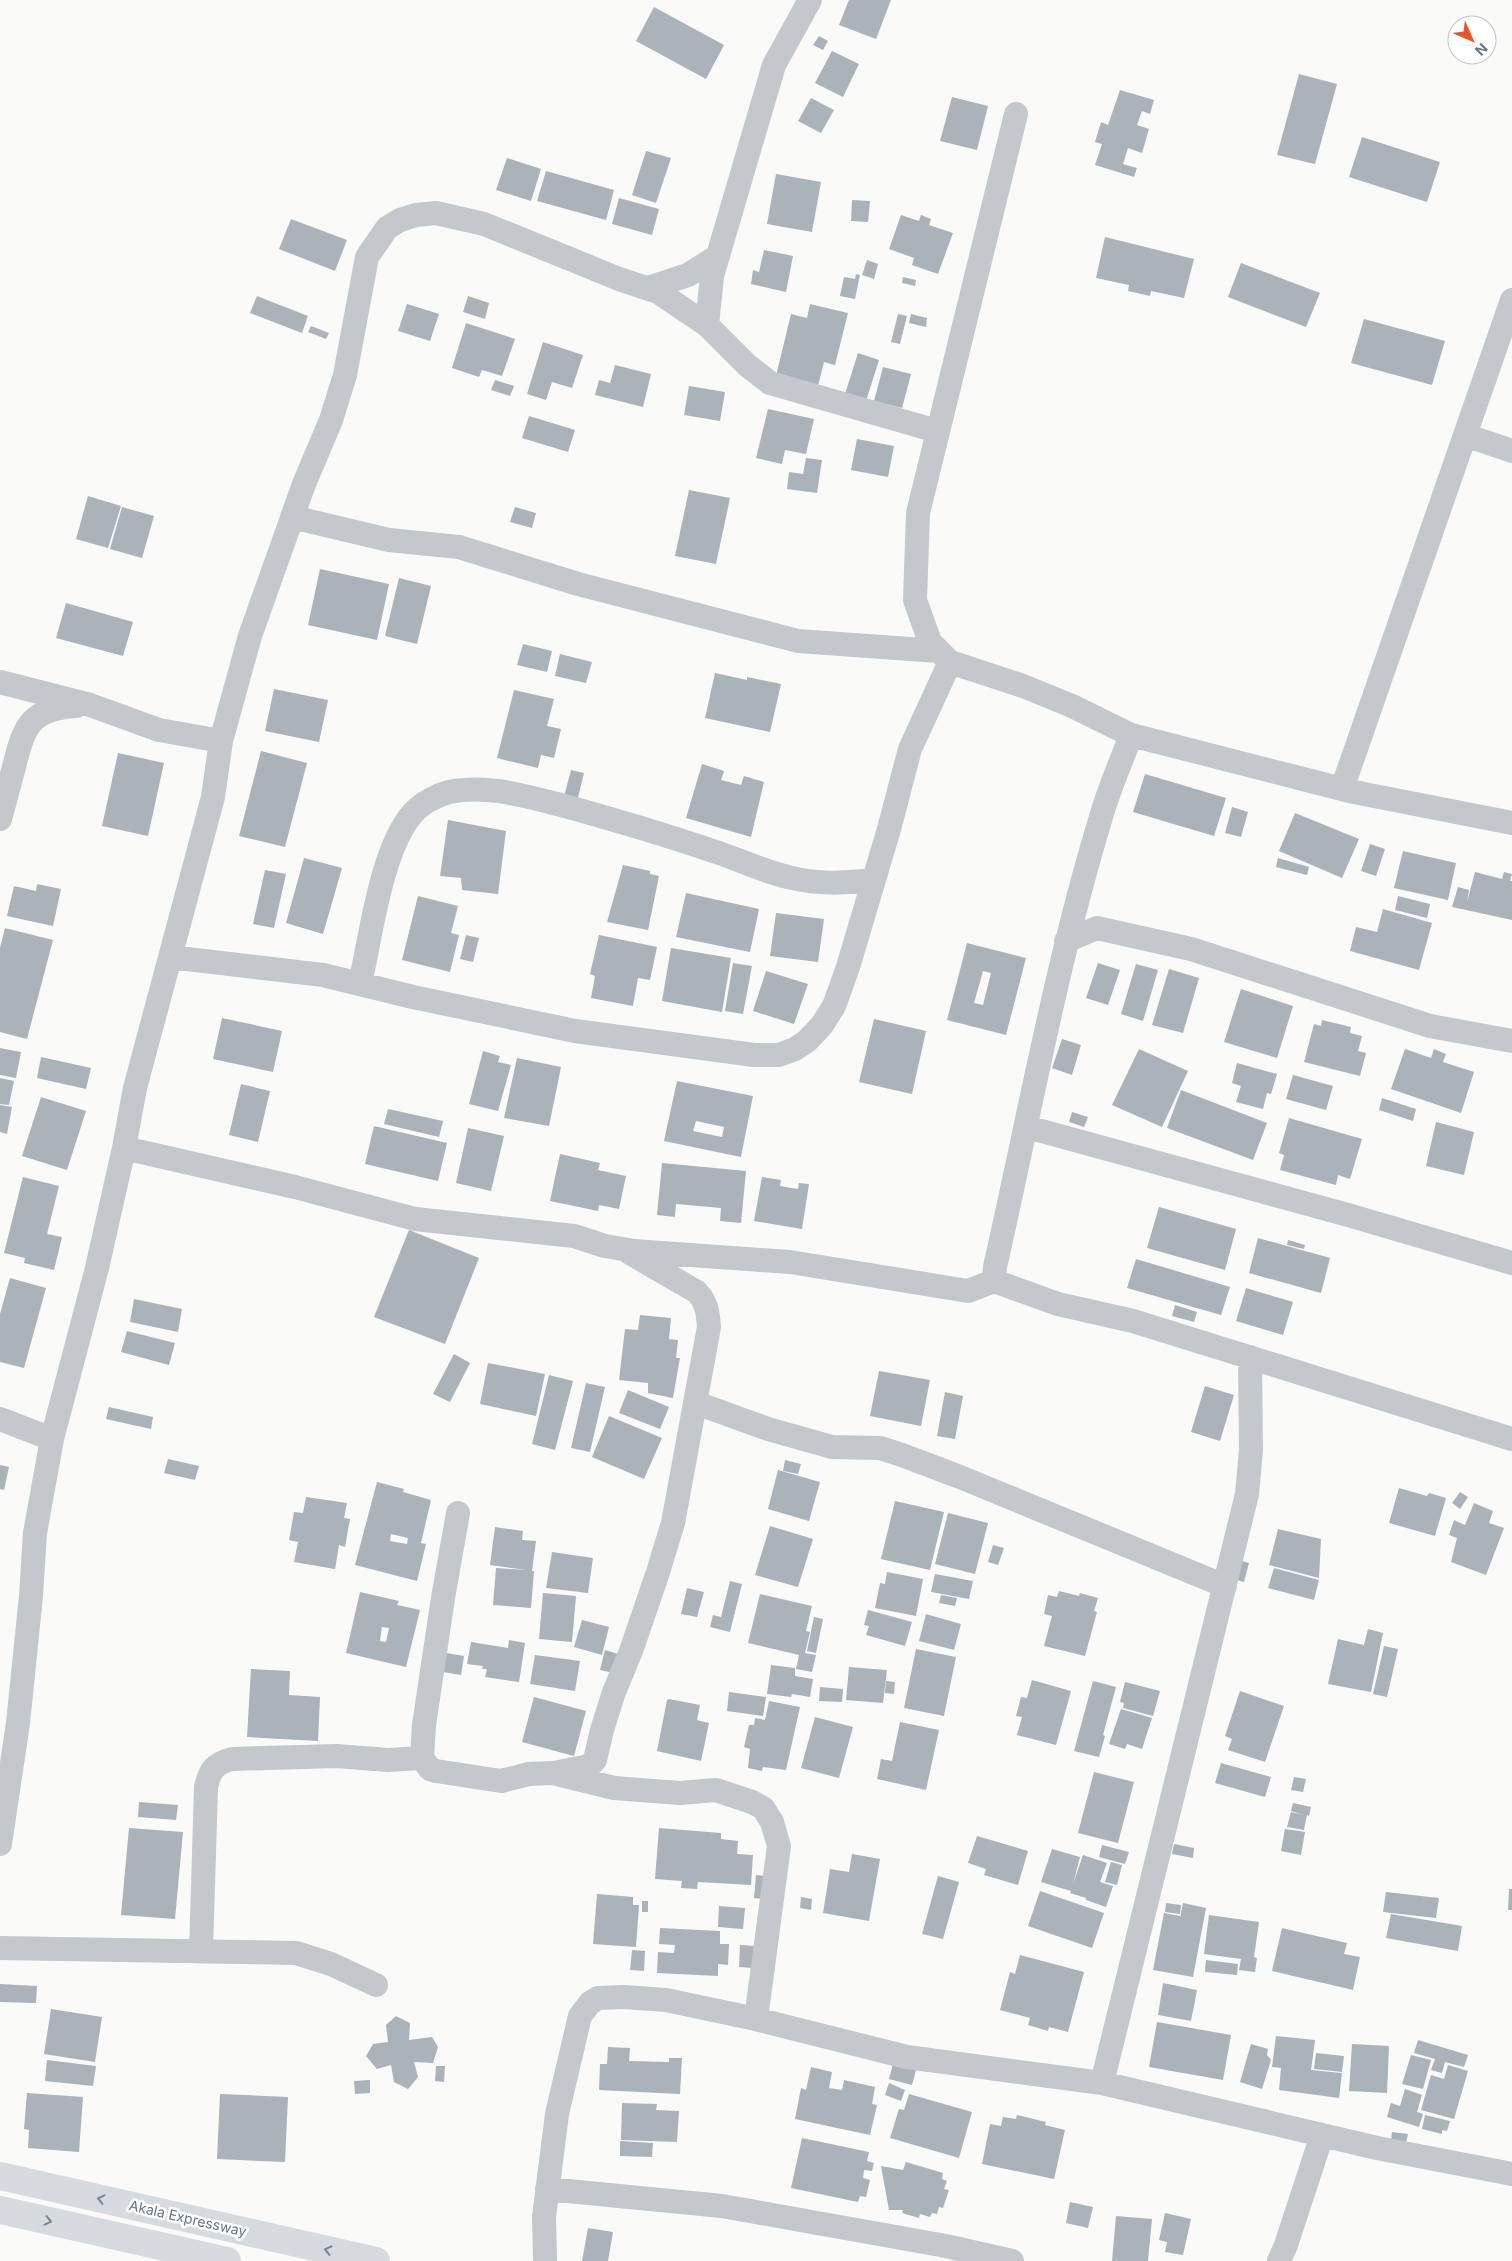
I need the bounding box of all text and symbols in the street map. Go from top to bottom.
north arrow [1447,15,1497,65]
text: N [1472,40,1491,59]
one-way arrow [97,2194,106,2205]
street label: Akala Expressway [128,2196,248,2240]
one-way arrow [43,2215,52,2226]
one-way arrow [324,2245,333,2256]

